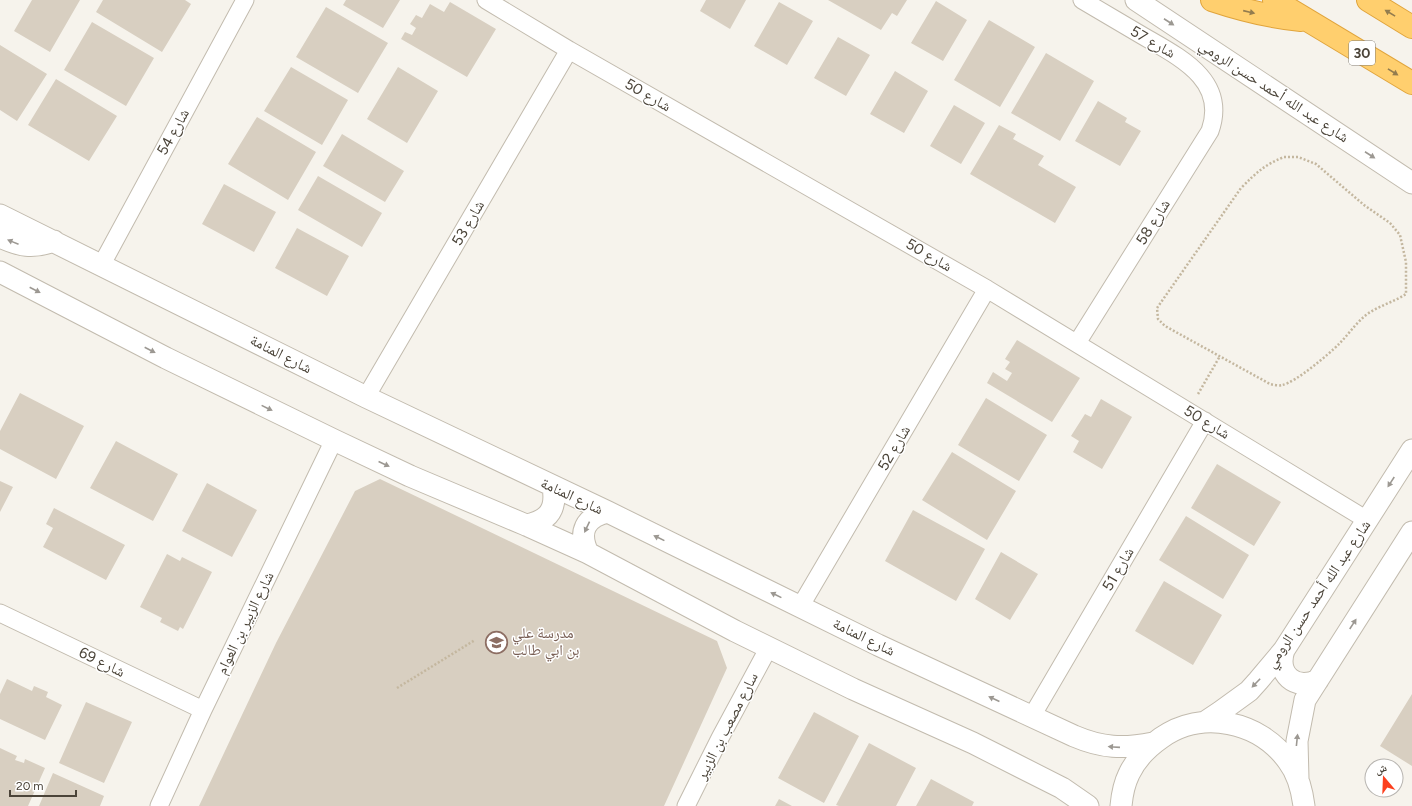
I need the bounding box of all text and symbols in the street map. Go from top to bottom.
one-way arrow [1243,9,1255,15]
one-way arrow [1384,10,1396,17]
one-way arrow [1163,18,1174,25]
street label: شارع 57 [1127,22,1179,63]
street label: شارع عبد الله أحمد حسن الرومي [1194,36,1352,149]
road number: 30 [1349,41,1375,65]
one-way arrow [1387,68,1399,75]
street label: شارع 50 [621,75,674,116]
street label: شارع 54 [153,106,194,159]
one-way arrow [1365,151,1376,159]
street label: شارع 58 [1132,196,1175,249]
street label: شارع 53 [448,197,489,249]
street label: شارع 50 [902,235,955,276]
one-way arrow [6,239,18,245]
one-way arrow [29,287,40,294]
street label: شارع المنامة [247,331,315,378]
one-way arrow [144,347,156,353]
street label: شارع 50 [1180,401,1233,444]
one-way arrow [261,405,272,411]
street label: شارع 52 [874,422,915,474]
one-way arrow [378,460,390,467]
street label: شارع المنامة [537,474,606,519]
one-way arrow [1387,477,1395,488]
street label: شارع عبد الله أحمد حسن الرومي [1262,516,1377,673]
one-way arrow [583,521,590,533]
one-way arrow [653,534,665,541]
street label: شارع 51 [1098,544,1138,594]
street label: شارع الزبير بن العوام [212,569,279,678]
one-way arrow [770,592,781,598]
street label: شارع المنامة [830,614,898,661]
one-way arrow [1349,619,1357,629]
place label: مدرسة علي بن ابي طالب [512,624,579,662]
school or university icon: مدرسة علي بن ابي طالب [484,629,510,655]
street label: شارع 69 [75,643,128,682]
street label: سارع مصعب بن الزبير [692,669,763,784]
one-way arrow [1251,678,1261,688]
one-way arrow [989,696,1000,702]
one-way arrow [1294,734,1301,746]
one-way arrow [1108,743,1120,750]
north arrow [1364,758,1404,798]
text: ش [1373,761,1389,778]
scale bar [10,772,76,798]
text: 20 m [16,779,44,793]

